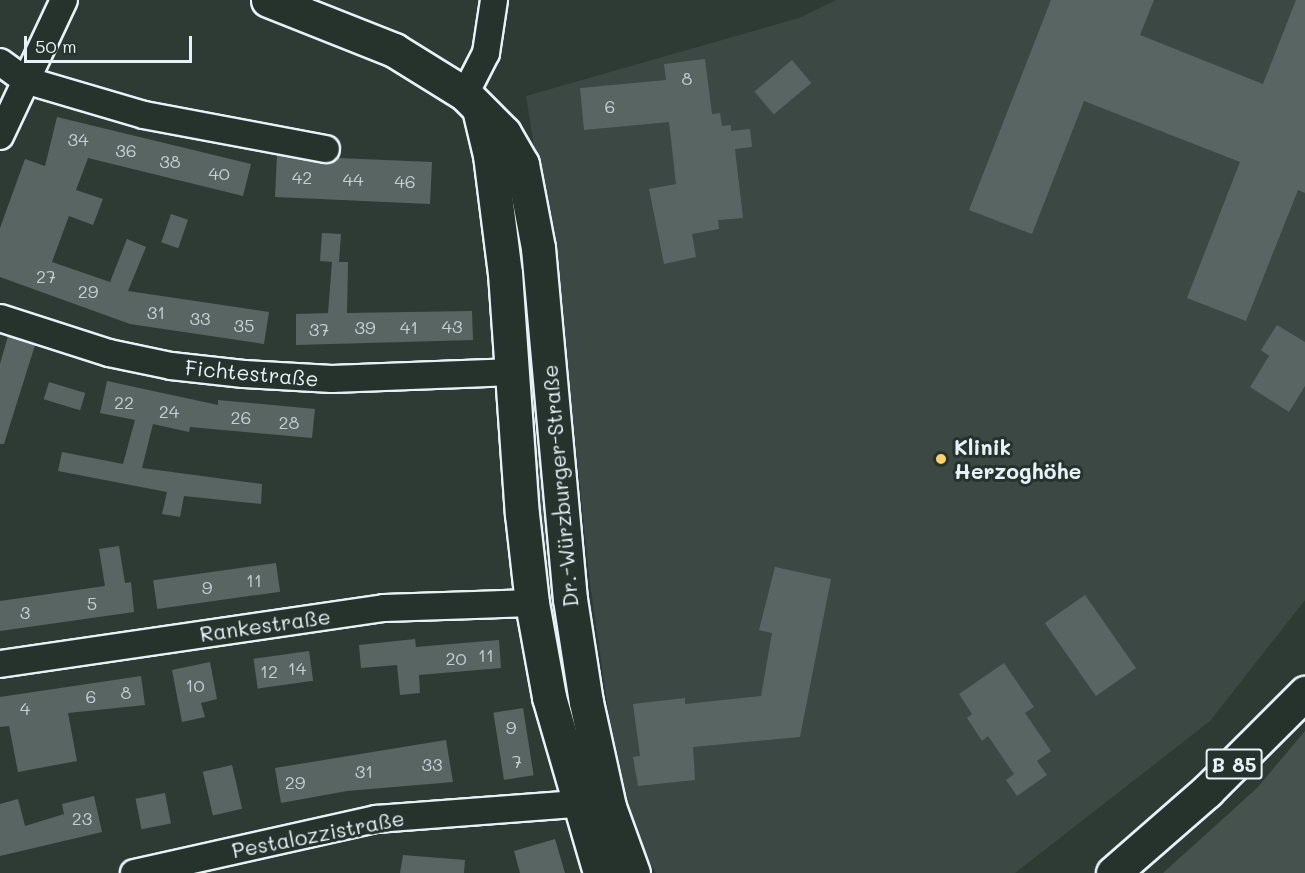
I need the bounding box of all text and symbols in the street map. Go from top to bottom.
scale bar [27,24,195,62]
text: 50 m [35,34,77,58]
house number: 8 [682,67,692,89]
house number: 6 [605,95,615,117]
house number: 34 [67,128,89,150]
house number: 36 [115,139,137,161]
house number: 38 [159,150,181,172]
house number: 40 [208,162,230,184]
house number: 42 [292,166,312,188]
house number: 44 [342,168,364,190]
house number: 46 [394,170,416,192]
house number: 27 [36,265,56,287]
house number: 29 [78,280,98,302]
house number: 31 [147,301,165,323]
house number: 33 [189,307,211,329]
house number: 35 [233,314,255,336]
house number: 43 [441,315,463,337]
house number: 39 [354,316,376,338]
house number: 41 [400,316,418,338]
house number: 37 [309,318,329,340]
street label: Fichtestraße [184,355,320,391]
street label: Dr.-Würzburger-Straße [537,364,583,608]
house number: 22 [114,391,134,413]
house number: 24 [159,400,179,422]
house number: 26 [231,406,251,428]
house number: 28 [279,411,299,433]
place label: Klinik Herzoghöhe [954,434,1081,484]
marker: Klinik Herzoghöhe [932,450,950,468]
house number: 11 [246,569,262,591]
house number: 9 [202,576,212,598]
house number: 5 [87,592,97,614]
house number: 3 [20,601,30,623]
street label: Rankestraße [198,603,332,647]
house number: 11 [478,644,494,666]
house number: 20 [445,647,467,669]
house number: 14 [288,657,306,679]
house number: 12 [260,660,278,682]
house number: 10 [185,674,205,696]
house number: 8 [121,681,131,703]
house number: 6 [86,685,96,707]
house number: 4 [20,697,30,719]
house number: 9 [506,716,516,738]
road number: B 85 [1206,747,1262,781]
house number: 7 [512,750,522,772]
house number: 33 [421,753,443,775]
house number: 31 [355,760,373,782]
house number: 29 [285,771,305,793]
street label: Pestalozzistraße [230,805,406,863]
house number: 23 [72,807,92,829]

